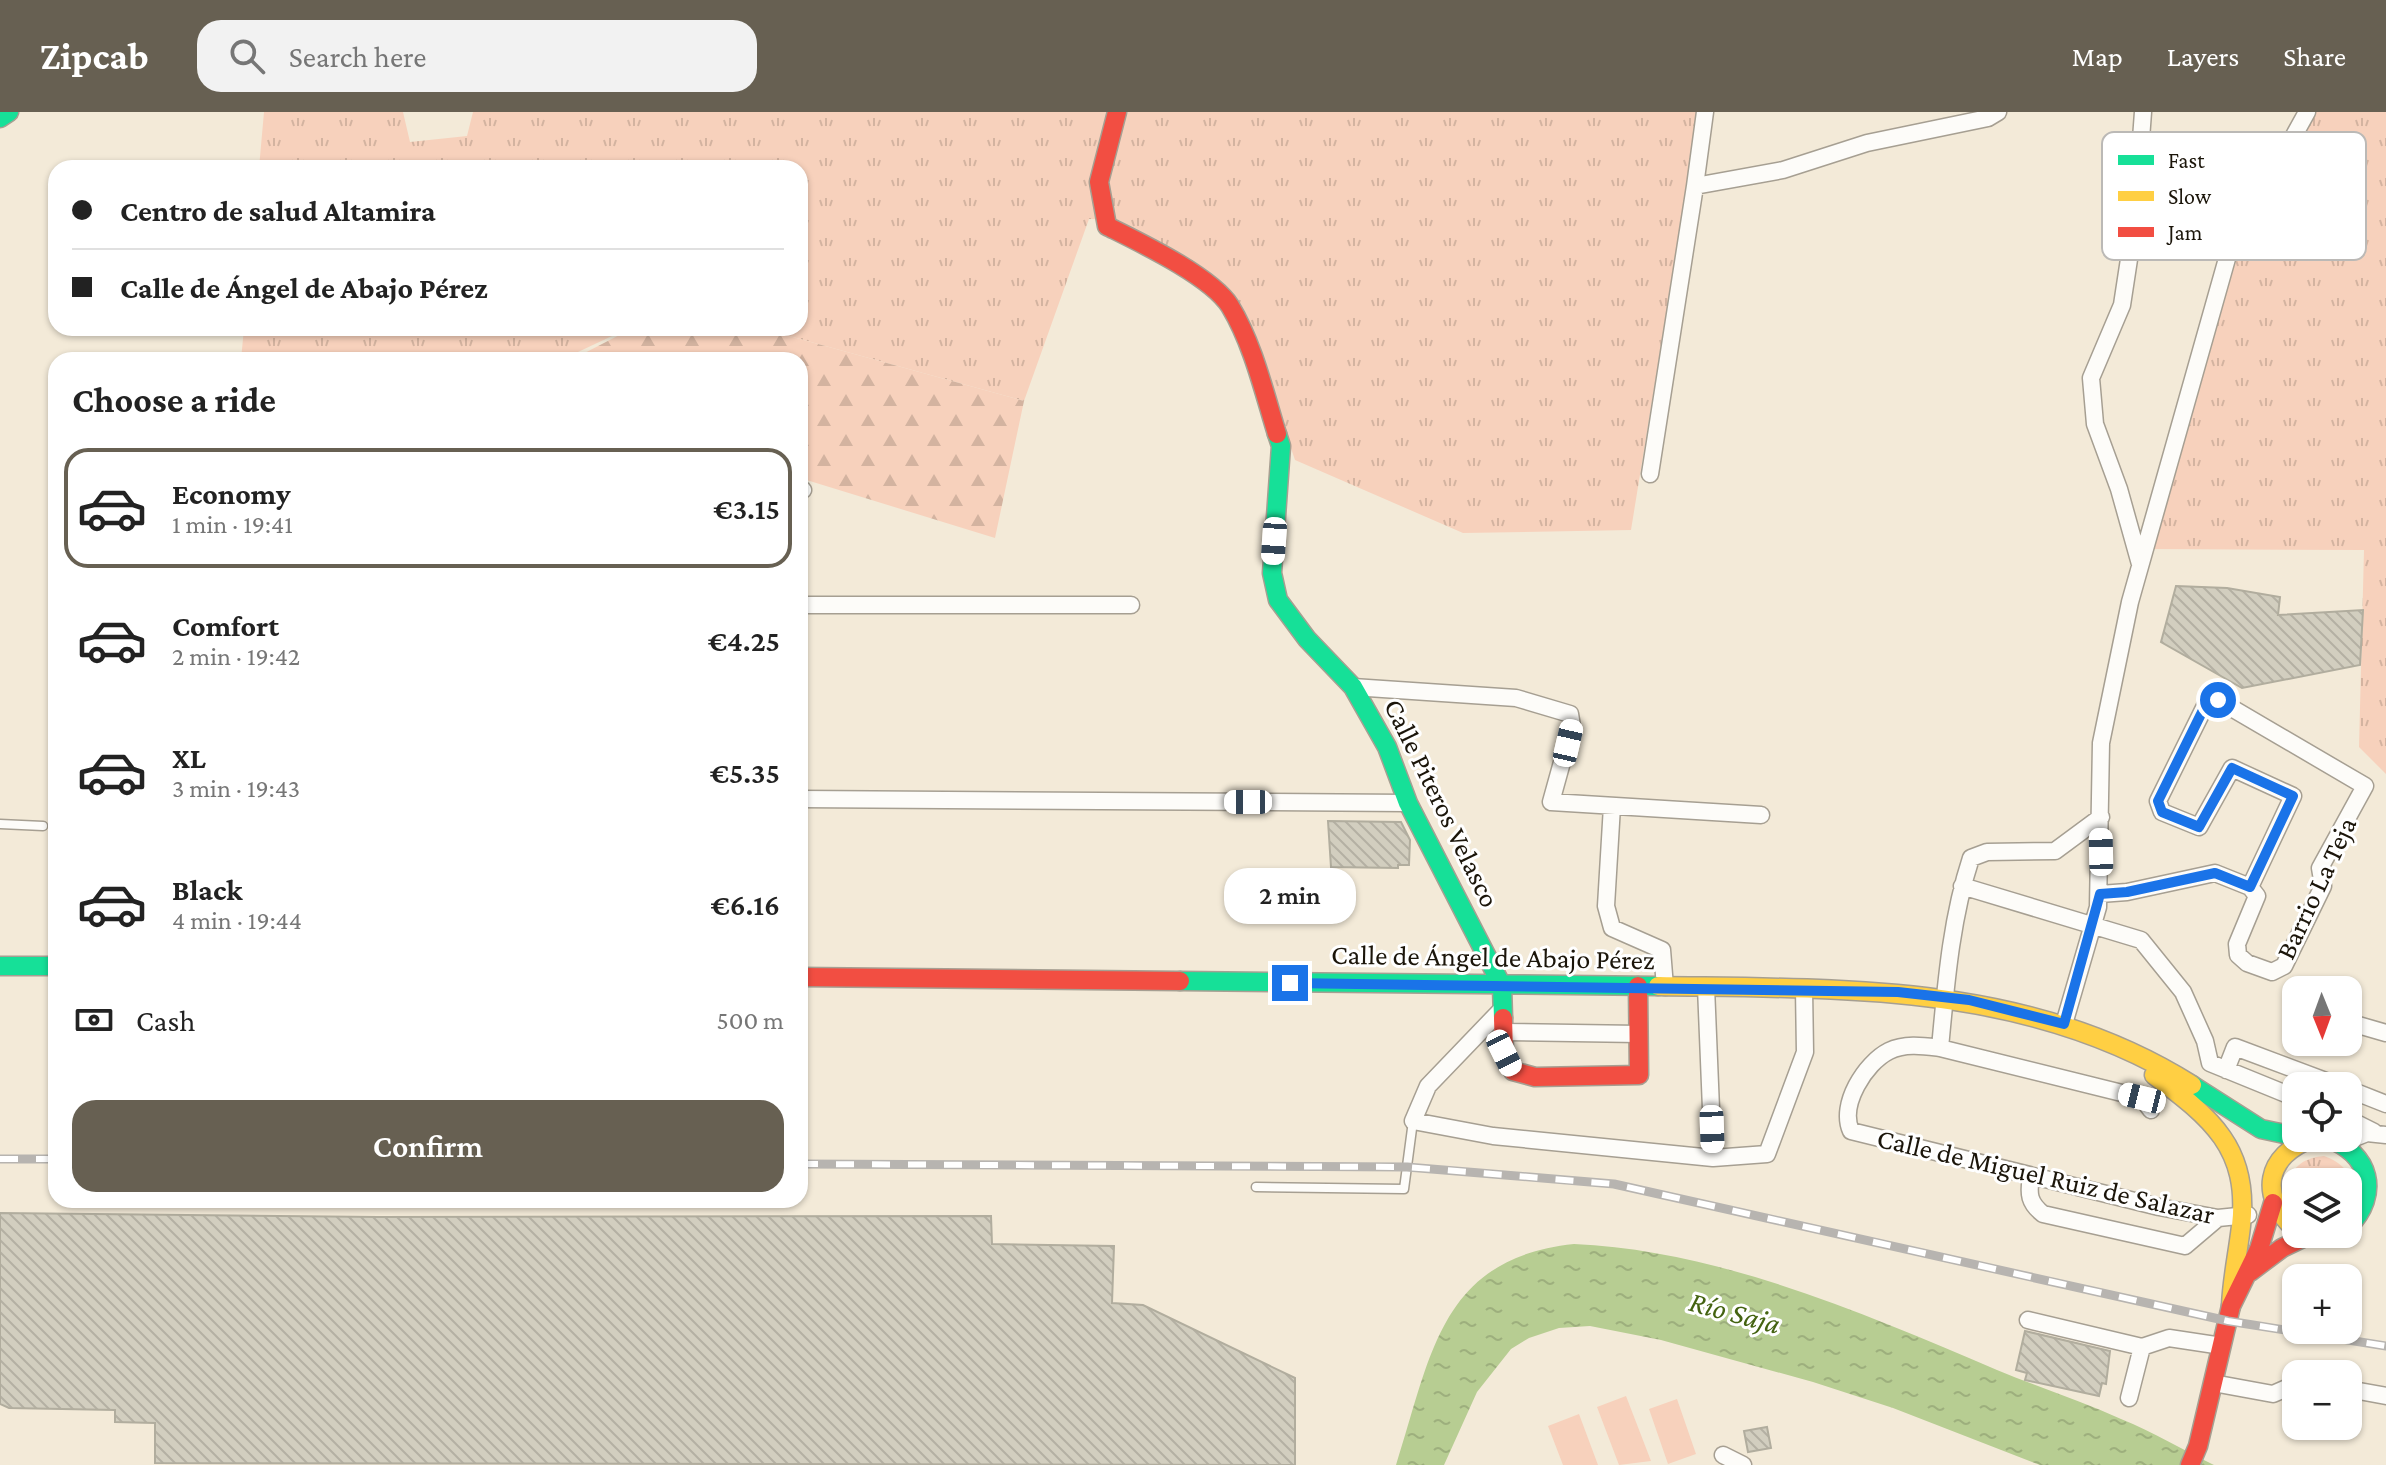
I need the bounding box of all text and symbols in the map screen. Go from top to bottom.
search box [197,20,757,92]
icon: search [225,34,269,78]
text: Zipcab [40,35,149,77]
text: Search here [289,40,426,73]
text: Map [2072,41,2123,72]
text: Layers [2167,41,2239,72]
text: Share [2283,41,2346,72]
legend [2102,132,2366,260]
text: Fast [2168,148,2205,173]
text: Slow [2168,184,2212,209]
text: Centro de salud Altamira [120,194,436,227]
text: Jam [2166,220,2203,245]
text: Calle de Ángel de Abajo Pérez [120,271,488,304]
text: Choose a ride [72,380,276,420]
icon: car [76,472,148,544]
text: Economy [172,477,291,510]
text: €3.15 [713,492,780,525]
text: 1 min · 19:41 [172,510,293,539]
car [1260,516,1288,566]
icon: car [76,604,148,676]
text: Comfort [172,609,279,642]
text: €4.25 [708,624,780,657]
text: 2 min · 19:42 [172,642,300,671]
route start [2200,682,2236,718]
street label: Calle Piteros Velasco [1378,694,1506,912]
car [1551,717,1585,769]
icon: car [76,736,148,808]
text: XL [172,741,206,774]
text: €5.35 [710,756,780,789]
text: 3 min · 19:43 [172,774,300,803]
car [1224,790,1272,814]
street label: Barrio La Teja [2270,812,2362,964]
car [2089,828,2113,876]
callout: 2 min [1224,867,1356,923]
icon: car [76,868,148,940]
text: Black [172,873,243,906]
text: 2 min [1259,881,1321,910]
text: €6.16 [710,888,780,921]
text: 4 min · 19:44 [172,906,302,935]
street label: Calle de Ángel de Abajo Pérez [1331,939,1655,975]
route end [1272,965,1308,1001]
north arrow [2282,976,2362,1056]
map controls [2282,976,2362,1440]
icon: cash [72,998,116,1042]
text: Cash [136,1004,195,1037]
text: 500 m [717,1006,784,1035]
car [1483,1026,1525,1080]
button: locate [2282,1072,2362,1152]
car [2116,1081,2168,1115]
button: Confirm [72,1100,784,1192]
car [1699,1105,1725,1153]
street label: Calle de Miguel Ruiz de Salazar [1874,1122,2218,1230]
button: layers [2282,1168,2362,1248]
button: + [2282,1264,2362,1344]
water label: Río Saja [1686,1284,1784,1341]
button: − [2282,1360,2362,1440]

